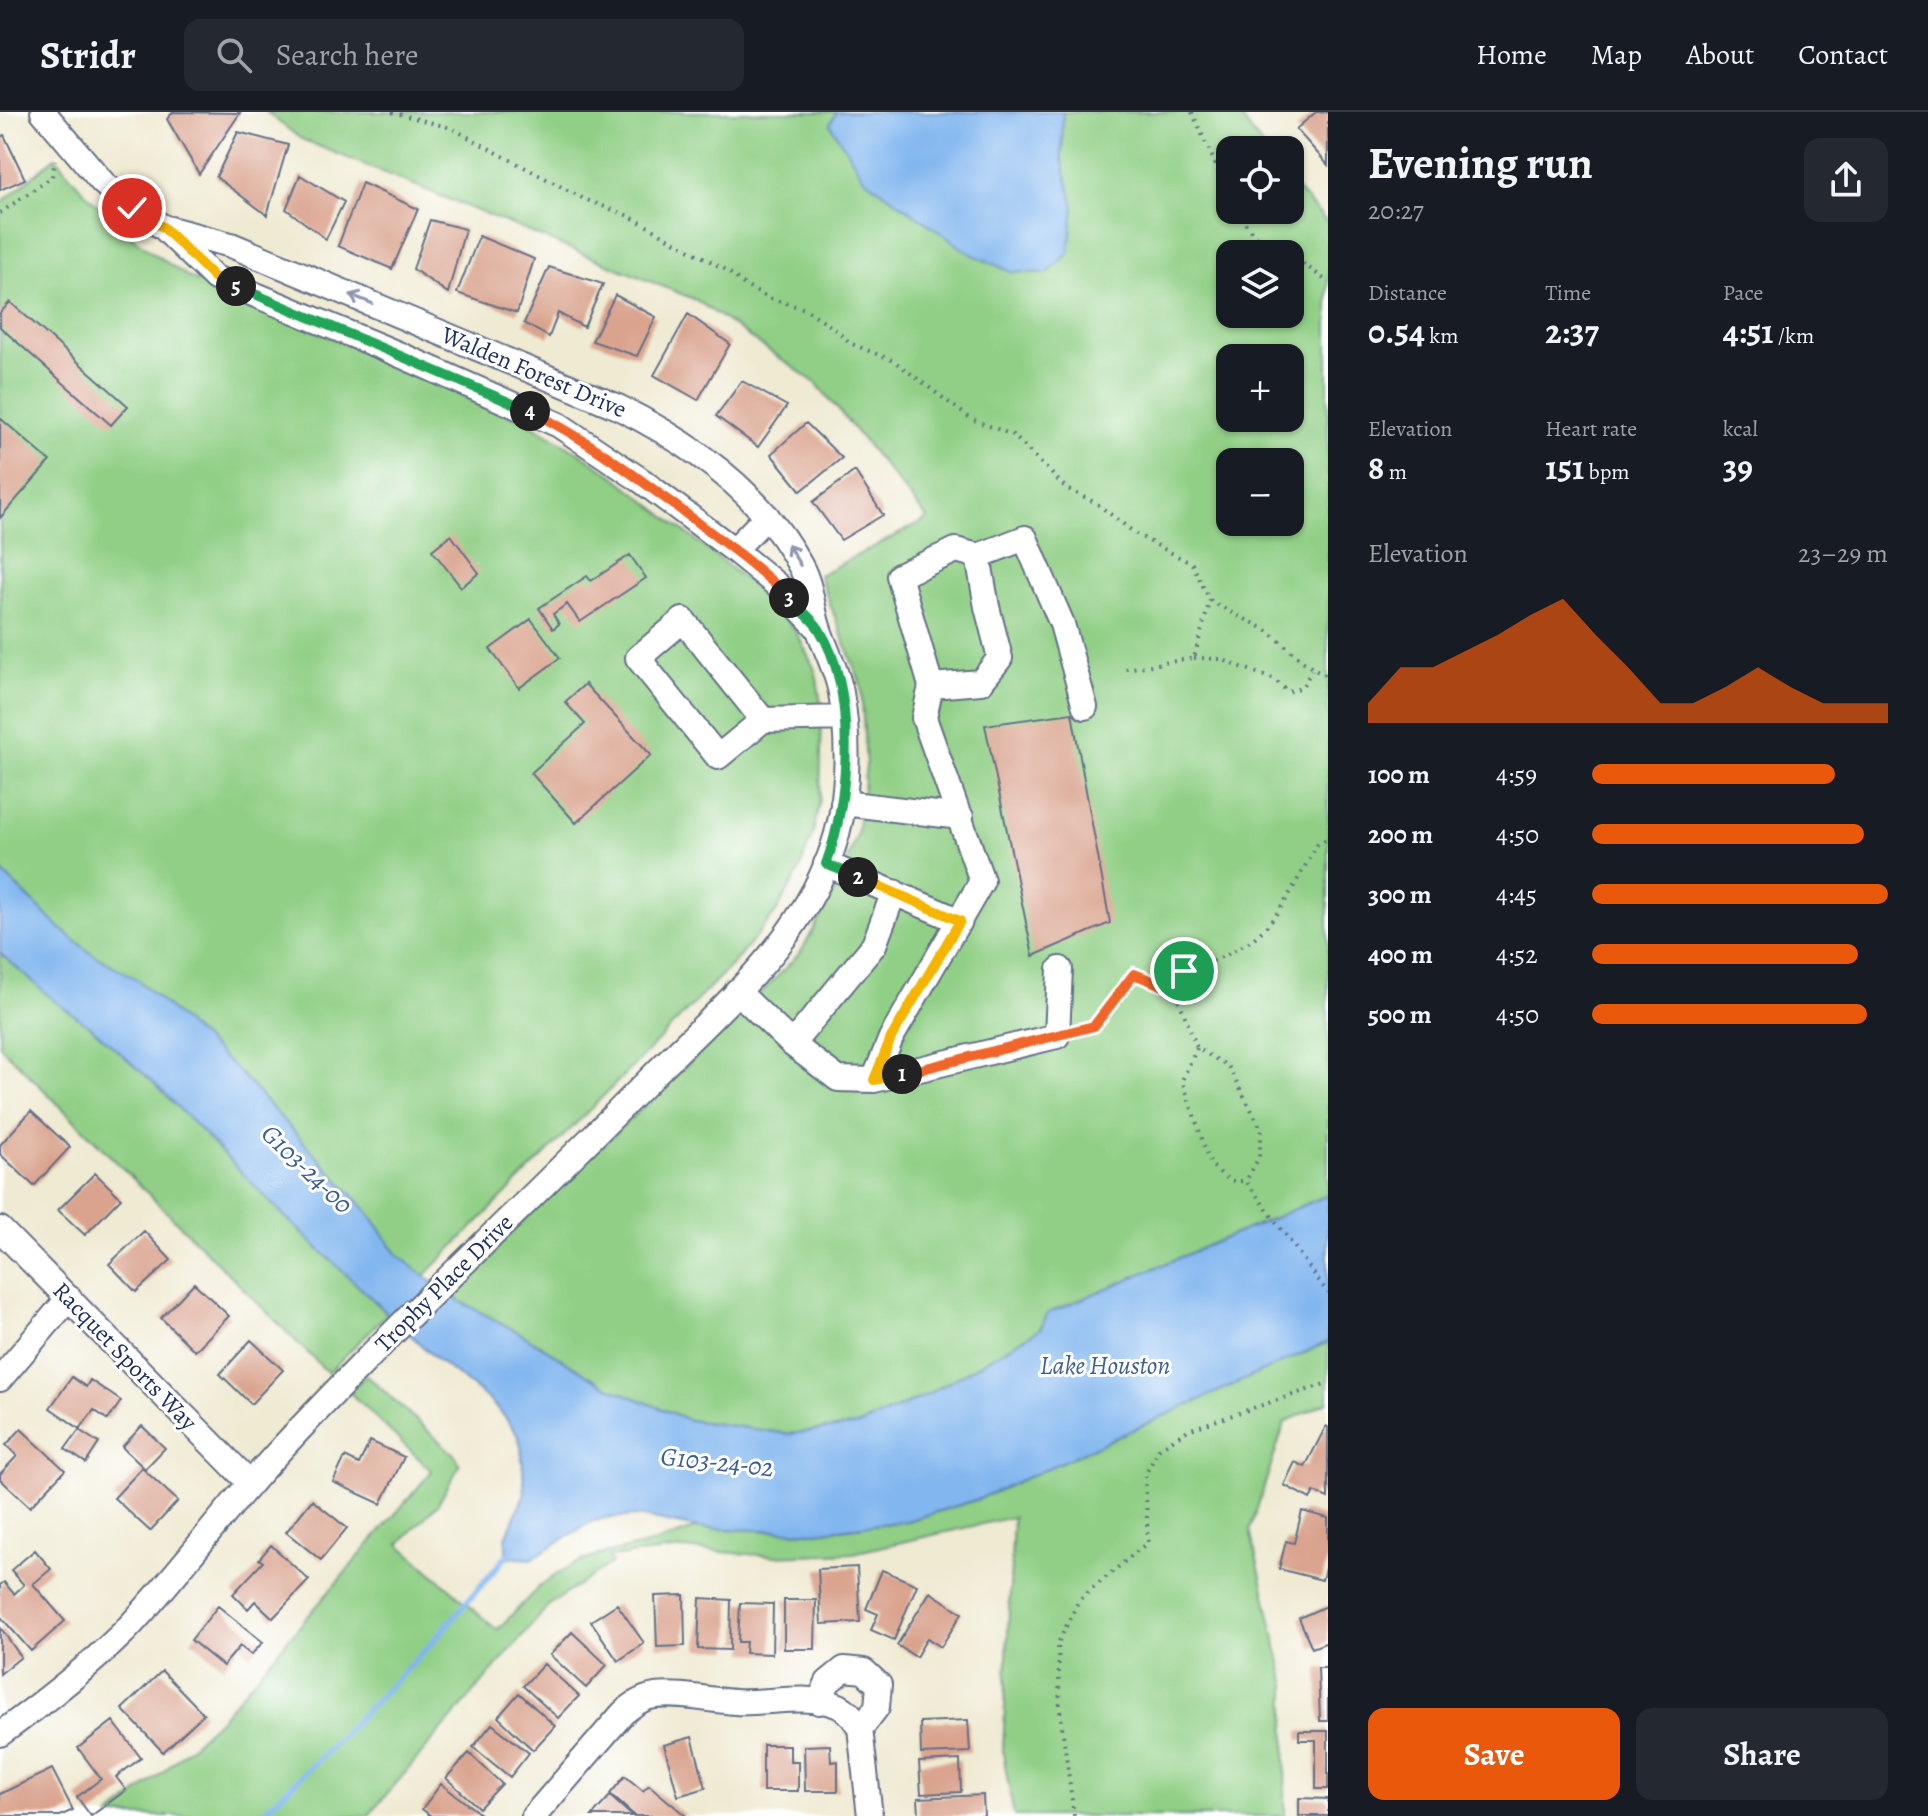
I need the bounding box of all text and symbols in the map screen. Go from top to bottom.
search box [184,19,744,91]
text: Stridr [40,29,136,81]
icon: search [212,33,256,77]
text: Search here [276,35,419,75]
text: Home [1476,36,1547,74]
text: Map [1591,36,1642,74]
text: About [1686,36,1754,74]
text: Contact [1798,36,1888,74]
text: Evening run [1368,133,1593,193]
map controls [1216,136,1304,536]
button: locate [1216,136,1304,224]
button: share [1804,138,1888,222]
pin [98,174,166,242]
icon: check [110,186,154,230]
text: 20:27 [1368,193,1424,228]
button: layers [1216,240,1304,328]
pin: 5 [216,266,256,306]
text: 5 [231,271,241,301]
text: Distance [1368,278,1447,308]
text: Time [1545,278,1591,308]
text: Pace [1723,278,1763,308]
one-way arrow [349,291,374,306]
text: 0.54 [1368,308,1425,355]
text: 2:37 [1545,308,1599,355]
text: 4:51 [1723,308,1773,355]
street label: Walden Forest Drive [436,318,631,425]
text: km [1425,321,1459,351]
text: /km [1773,321,1814,351]
button: + [1216,344,1304,432]
pin: 4 [510,391,550,431]
text: 4 [525,396,535,426]
text: Elevation [1368,414,1452,444]
text: Heart rate [1545,414,1637,444]
text: kcal [1723,414,1758,444]
text: 8 [1368,444,1384,491]
text: 151 [1545,444,1584,491]
text: 39 [1723,444,1753,491]
button: − [1216,448,1304,536]
text: m [1384,457,1407,487]
text: bpm [1584,457,1630,487]
text: Elevation [1368,536,1468,571]
text: 23–29 m [1798,536,1888,571]
one-way arrow [786,544,802,567]
pin: 3 [769,578,809,618]
text: 3 [784,583,794,613]
text: 100 m [1368,757,1430,792]
text: 4:59 [1496,757,1537,792]
text: 200 m [1368,817,1433,852]
text: 4:50 [1496,817,1539,852]
pin: 2 [838,857,878,897]
text: 2 [853,862,863,892]
text: 300 m [1368,877,1432,912]
text: 4:45 [1496,877,1537,912]
pin [1150,937,1218,1005]
text: 400 m [1368,937,1433,972]
text: 4:52 [1496,937,1538,972]
icon: arrive [1162,949,1206,993]
text: 500 m [1368,997,1432,1032]
text: 4:50 [1496,997,1539,1032]
pin: 1 [882,1054,922,1094]
text: 1 [898,1059,906,1089]
water label: G103-24-00 [254,1117,360,1221]
street label: Trophy Place Drive [368,1207,520,1359]
street label: Racquet Sports Way [46,1275,204,1437]
water label: Lake Houston [1040,1348,1170,1383]
water label: G103-24-02 [659,1439,775,1485]
button: Save [1368,1708,1620,1800]
button: Share [1636,1708,1888,1800]

